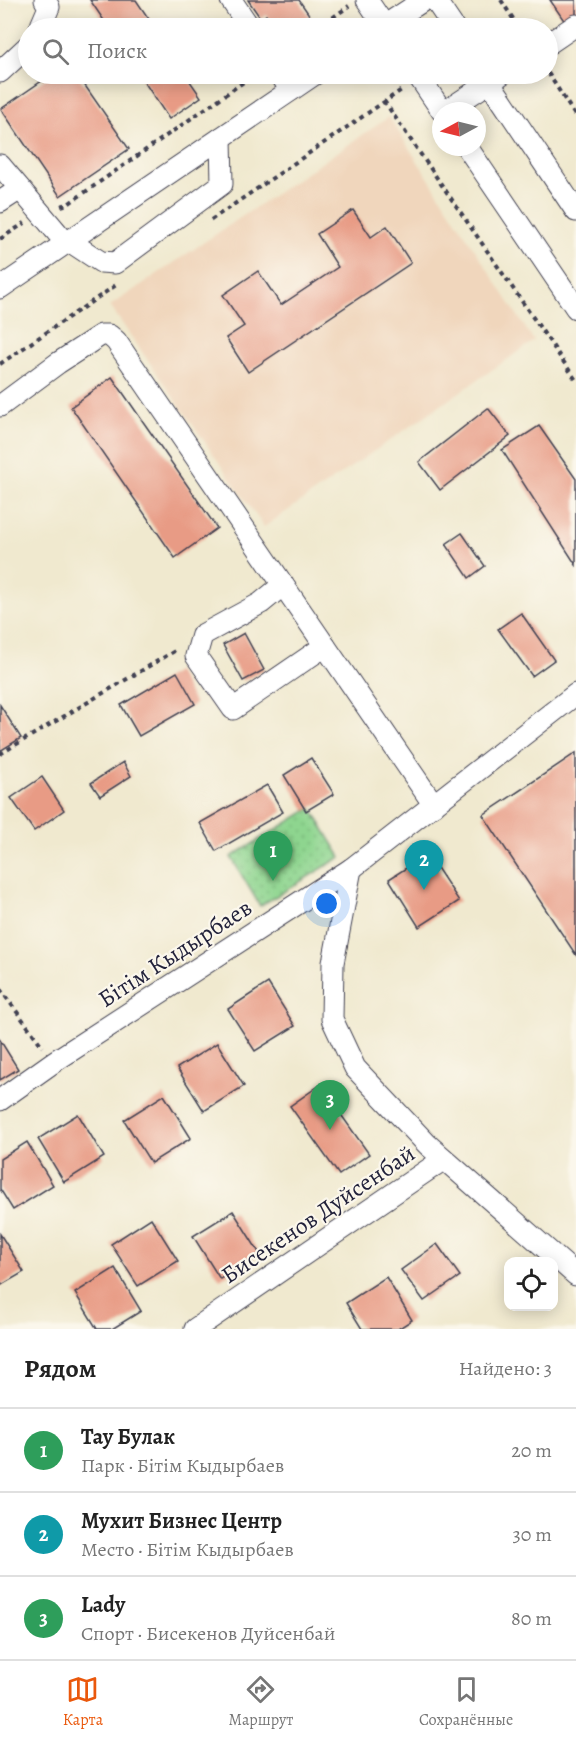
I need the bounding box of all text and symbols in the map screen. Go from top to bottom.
search box [18,18,558,84]
icon: search [39,35,72,68]
text: Поиск [87,36,147,66]
north arrow [432,102,486,156]
pin: 1 [254,832,292,881]
pin: 2 [404,840,444,890]
your location [312,889,341,918]
street label: Бiтiм Кыдырбаев [92,891,258,1015]
pin: 3 [310,1080,350,1130]
street label: Бисекенов Дуйсенбай [215,1137,421,1291]
map controls [504,1257,558,1311]
button: locate [504,1257,558,1311]
text: Рядом [24,1351,96,1386]
text: Найдено: 3 [459,1355,552,1382]
text: Тау Булак [81,1422,175,1452]
text: 1 [40,1437,47,1464]
text: 20 m [511,1437,552,1464]
text: Парк · Бiтiм Кыдырбаев [81,1452,284,1479]
text: Мухит Бизнес Центр [81,1506,282,1536]
text: 2 [39,1521,48,1548]
text: 30 m [512,1521,552,1548]
text: Место · Бiтiм Кыдырбаев [81,1536,294,1563]
text: Lady [81,1590,125,1620]
text: 3 [39,1605,48,1632]
text: 80 m [511,1605,552,1632]
text: Спорт · Бисекенов Дуйсенбай [81,1620,335,1647]
tab: Карта [63,1673,103,1731]
tab: Маршрут [229,1673,293,1731]
tab: Сохранённые [419,1673,513,1731]

